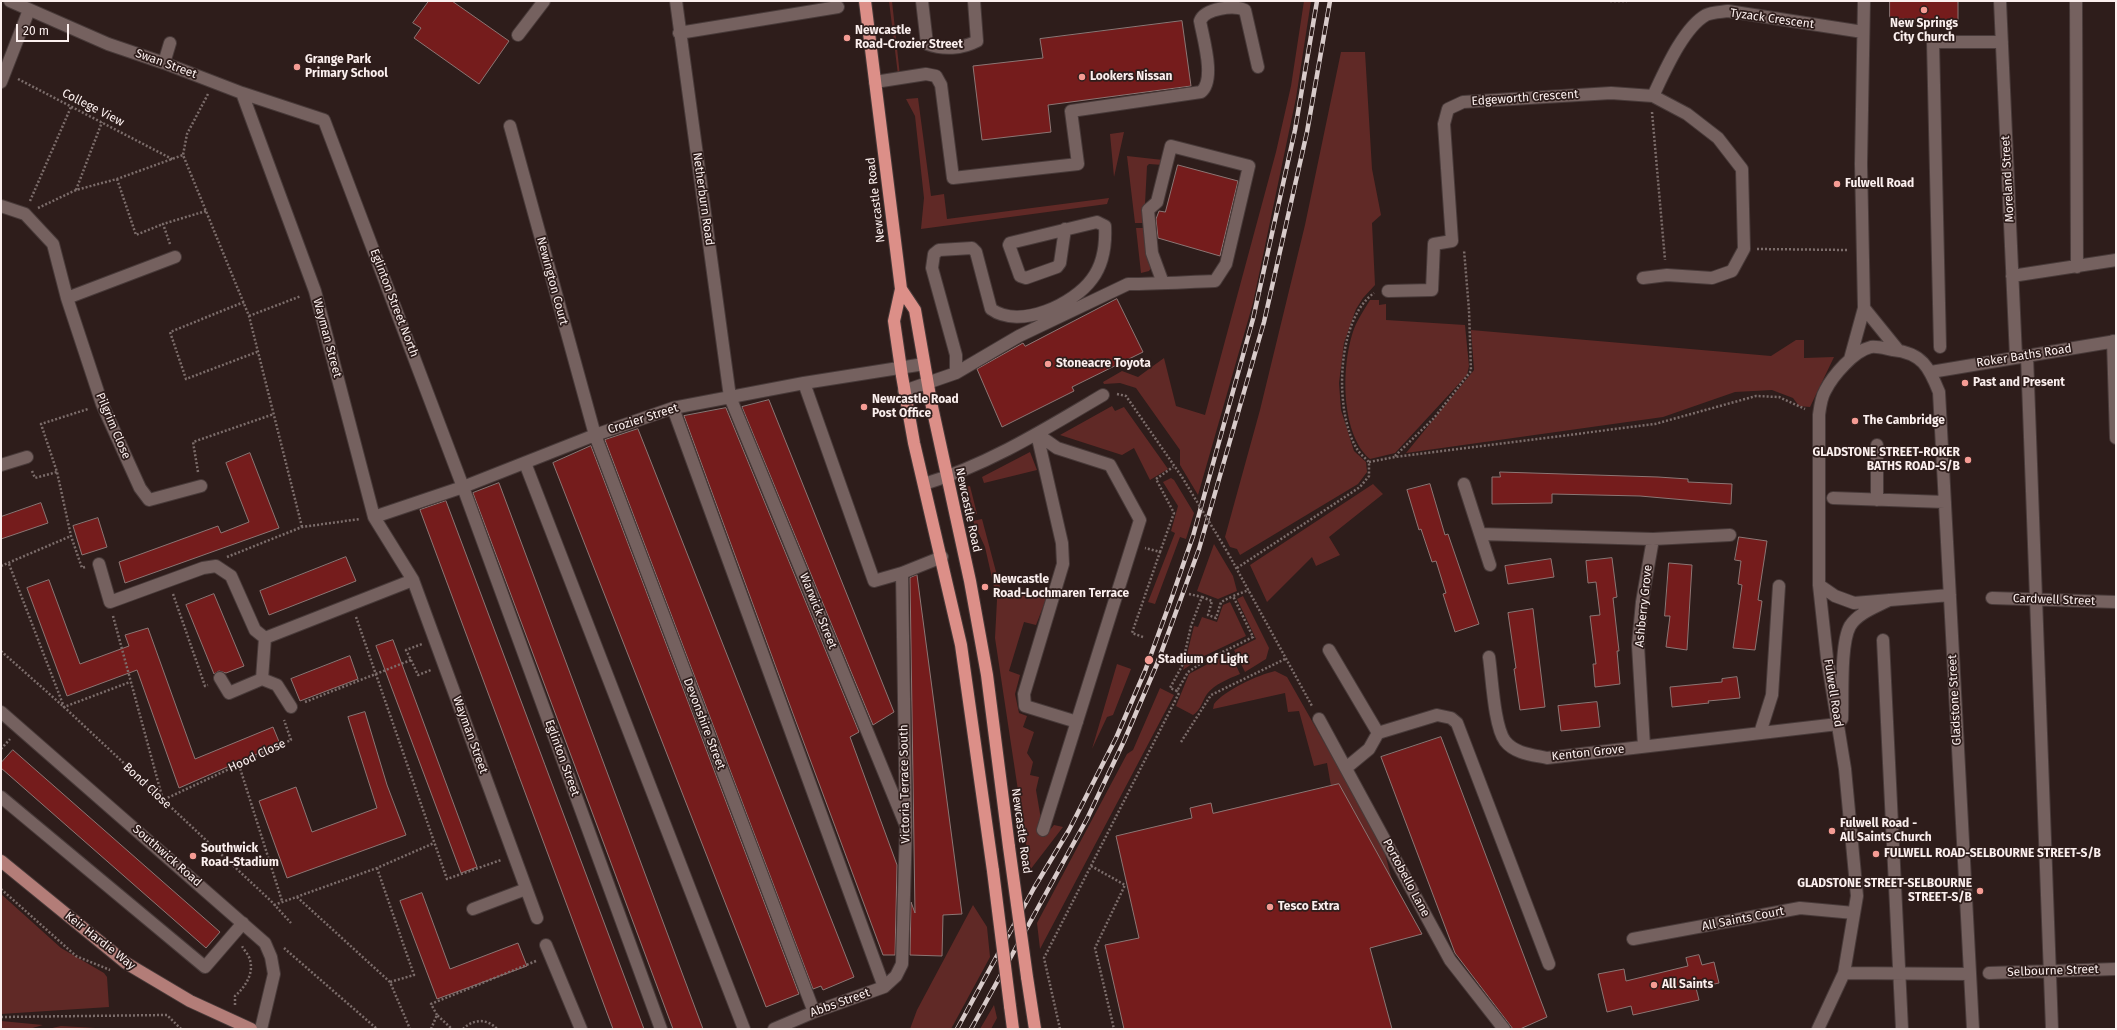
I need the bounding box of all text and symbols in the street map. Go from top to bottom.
marker: New Springs City Church [1919,5,1929,15]
street label: Tyzack Crescent [1729,6,1815,32]
scale bar [18,16,71,42]
place label: New Springs City Church [1890,17,1958,45]
text: 20 m [23,24,49,38]
place label: Newcastle Road-Crozier Street [855,24,963,52]
marker: Newcastle Road-Crozier Street [842,33,852,43]
street label: Swan Street [133,46,199,82]
place label: Grange Park Primary School [305,53,388,81]
marker: Grange Park Primary School [292,62,302,72]
place label: Lookers Nissan [1090,70,1172,84]
marker: Lookers Nissan [1077,72,1087,82]
street label: College View [59,86,127,130]
street label: Edgeworth Crescent [1471,87,1579,109]
street label: Moreland Street [1999,135,2017,223]
street label: Netherburn Road [689,152,717,246]
street label: Newcastle Road [864,156,888,244]
place label: Fulwell Road [1845,177,1914,191]
marker: Fulwell Road [1832,179,1842,189]
street label: Newington Court [533,235,571,327]
street label: Eglinton Street North [367,247,421,359]
street label: Wayman Street [310,297,344,379]
street label: Roker Baths Road [1975,341,2073,371]
place label: Stoneacre Toyota [1056,357,1151,371]
marker: Stoneacre Toyota [1043,359,1053,369]
place label: Past and Present [1973,376,2065,390]
marker: Past and Present [1960,378,1970,388]
street label: Pilgrim Close [93,391,133,461]
place label: Newcastle Road Post Office [872,393,959,421]
street label: Crozier Street [606,401,680,437]
marker: Newcastle Road Post Office [859,402,869,412]
place label: The Cambridge [1863,414,1945,428]
marker: The Cambridge [1850,416,1860,426]
place label: GLADSTONE STREET-ROKER BATHS ROAD-S/B [1812,446,1960,474]
marker: GLADSTONE STREET-ROKER BATHS ROAD-S/B [1963,455,1973,465]
street label: Newcastle Road [952,466,984,554]
street label: Ashberry Grove [1633,564,1655,648]
street label: Warwick Street [796,571,840,651]
place label: Newcastle Road-Lochmaren Terrace [993,573,1129,601]
marker: Newcastle Road-Lochmaren Terrace [980,582,990,592]
street label: Cardwell Street [2013,591,2095,609]
place label: Stadium of Light [1158,653,1248,667]
marker: Stadium of Light [1143,654,1155,666]
street label: Gladstone Street [1945,654,1965,746]
street label: Fulwell Road [1820,658,1846,728]
street label: Devonshire Street [680,676,728,772]
street label: Wayman Street [449,694,491,776]
street label: Eglinton Street [542,718,582,798]
street label: Victoria Terrace South [897,724,913,844]
street label: Hood Close [226,736,288,776]
street label: Kenton Grove [1551,742,1625,764]
street label: Bond Close [120,760,174,812]
street label: Newcastle Road [1008,787,1034,875]
place label: Fulwell Road - All Saints Church [1840,817,1932,845]
street label: Southwick Road [130,822,204,890]
marker: Fulwell Road - All Saints Church [1827,826,1837,836]
street label: Portobello Lane [1379,837,1433,919]
place label: Southwick Road-Stadium [201,842,279,870]
place label: FULWELL ROAD-SELBOURNE STREET-S/B [1884,847,2101,861]
marker: FULWELL ROAD-SELBOURNE STREET-S/B [1871,849,1881,859]
marker: Southwick Road-Stadium [188,851,198,861]
place label: GLADSTONE STREET-SELBOURNE STREET-S/B [1797,877,1972,905]
marker: GLADSTONE STREET-SELBOURNE STREET-S/B [1975,886,1985,896]
place label: Tesco Extra [1278,900,1340,914]
marker: Tesco Extra [1265,902,1275,912]
street label: All Saints Court [1701,904,1785,934]
street label: Keir Hardie Way [62,909,138,973]
street label: Selbourne Street [2007,962,2099,980]
place label: All Saints [1662,978,1713,992]
marker: All Saints [1649,980,1659,990]
street label: Abbs Street [808,986,872,1020]

